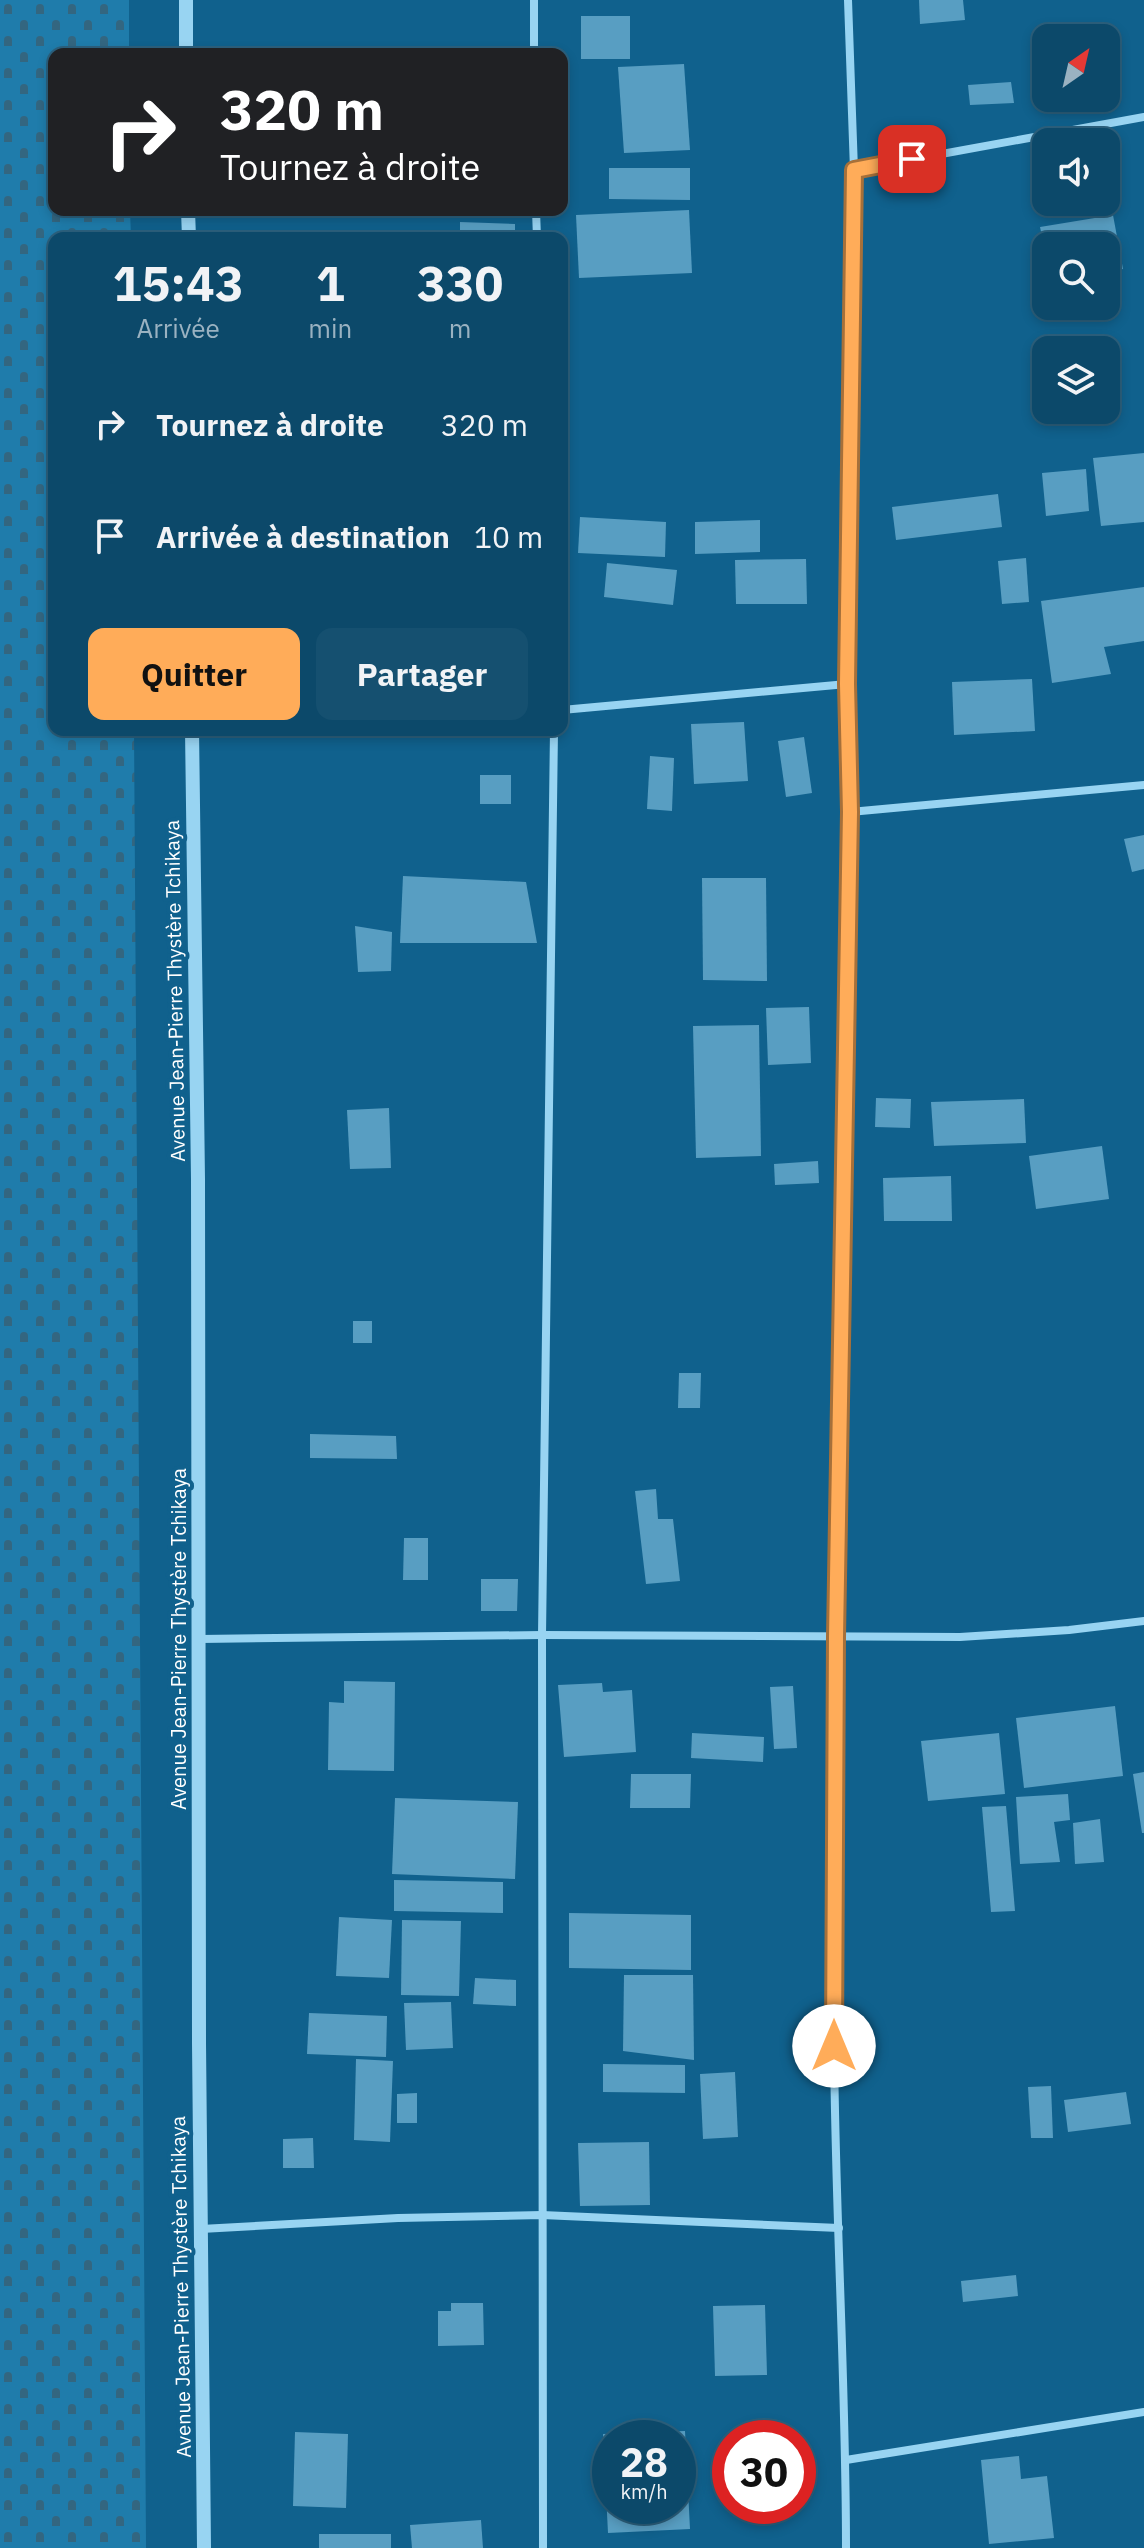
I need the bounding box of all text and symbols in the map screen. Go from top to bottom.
north arrow [1032,24,1120,112]
map controls [1032,24,1120,424]
text: 320 m [220,73,384,145]
icon: right [88,80,192,184]
pin [878,125,946,193]
button: sound [1032,128,1120,216]
icon: arrive [890,137,934,181]
text: Tournez à droite [220,143,480,190]
button: search [1032,232,1120,320]
text: 15:43 [113,252,244,314]
text: 1 [316,252,345,314]
text: 330 [417,252,503,314]
text: Arrivée [136,311,220,345]
text: min [308,311,352,345]
text: m [449,311,471,345]
button: layers [1032,336,1120,424]
icon: right [88,402,132,446]
text: Tournez à droite [156,405,384,444]
text: 320 m [441,405,528,444]
icon: arrive [88,514,132,558]
text: Arrivée à destination [156,517,450,556]
text: 10 m [474,517,543,556]
button: Quitter [88,628,300,720]
button: Partager [316,628,528,720]
street label: Avenue Jean-Pierre Thystère Tchikaya [158,819,191,1162]
street label: Avenue Jean-Pierre Thystère Tchikaya [165,1468,192,1810]
position arrow [792,2004,876,2088]
street label: Avenue Jean-Pierre Thystère Tchikaya [164,2115,197,2458]
speed limit sign: 30 [712,2420,816,2524]
text: 28 [620,2436,668,2488]
text: km/h [620,2478,668,2505]

